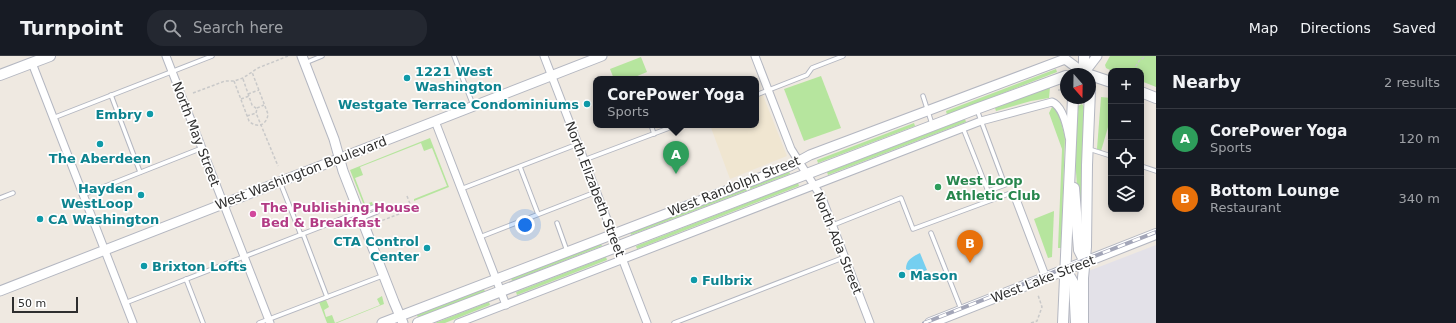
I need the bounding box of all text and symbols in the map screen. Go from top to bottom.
search box [147,10,427,46]
text: Turnpoint [20,17,123,39]
icon: search [161,17,183,39]
text: Search here [193,19,283,37]
text: Map [1249,20,1278,36]
text: Directions [1300,20,1371,36]
text: Saved [1393,20,1436,36]
place label: 1221 West Washington [415,64,502,94]
north arrow [1060,68,1096,104]
map controls [1108,68,1144,212]
button: + [1108,68,1144,104]
text: Nearby [1172,72,1241,92]
marker: 1221 West Washington [402,73,412,83]
text: 2 results [1384,75,1440,90]
popup [593,76,759,128]
street label: North May Street [169,79,223,189]
text: CorePower Yoga [607,86,745,104]
place label: Westgate Terrace Condominiums [338,97,579,112]
marker: Westgate Terrace Condominiums [582,99,592,109]
text: Sports [607,104,649,119]
button: − [1108,104,1144,140]
place label: Embry [95,107,143,122]
marker: Embry [145,109,155,119]
street label: North Elizabeth Street [562,119,628,259]
text: CorePower Yoga [1210,122,1347,140]
text: A [1180,131,1190,146]
text: 120 m [1398,131,1440,146]
street label: West Washington Boulevard [213,133,389,213]
marker: The Aberdeen [95,139,105,149]
button: locate [1108,140,1144,176]
text: Sports [1210,140,1252,155]
pin: A [663,141,689,174]
place label: The Aberdeen [49,151,151,166]
street label: West Randolph Street [666,153,802,219]
place label: West Loop Athletic Club [946,173,1040,203]
button: layers [1108,176,1144,212]
place label: Hayden WestLoop [61,181,133,211]
marker: West Loop Athletic Club [933,182,943,192]
text: Bottom Lounge [1210,182,1339,200]
marker: Hayden WestLoop [136,190,146,200]
street label: North Ada Street [811,190,865,296]
text: B [1180,191,1190,206]
text: 340 m [1398,191,1440,206]
place label: The Publishing House Bed & Breakfast [261,200,420,230]
text: Restaurant [1210,200,1281,215]
marker: The Publishing House Bed & Breakfast [248,209,258,219]
place label: CA Washington [48,212,159,227]
marker: CA Washington [35,214,45,224]
your location [515,215,535,235]
pin: B [957,230,983,263]
place label: CTA Control Center [333,234,420,264]
marker: CTA Control Center [422,243,432,253]
street label: West Lake Street [989,252,1097,306]
place label: Brixton Lofts [152,259,247,274]
marker: Brixton Lofts [139,261,149,271]
place label: Mason [910,268,958,283]
marker: Mason [897,270,907,280]
place label: Fulbrix [702,273,753,288]
marker: Fulbrix [689,275,699,285]
scale bar [12,295,78,314]
text: 50 m [18,297,46,310]

